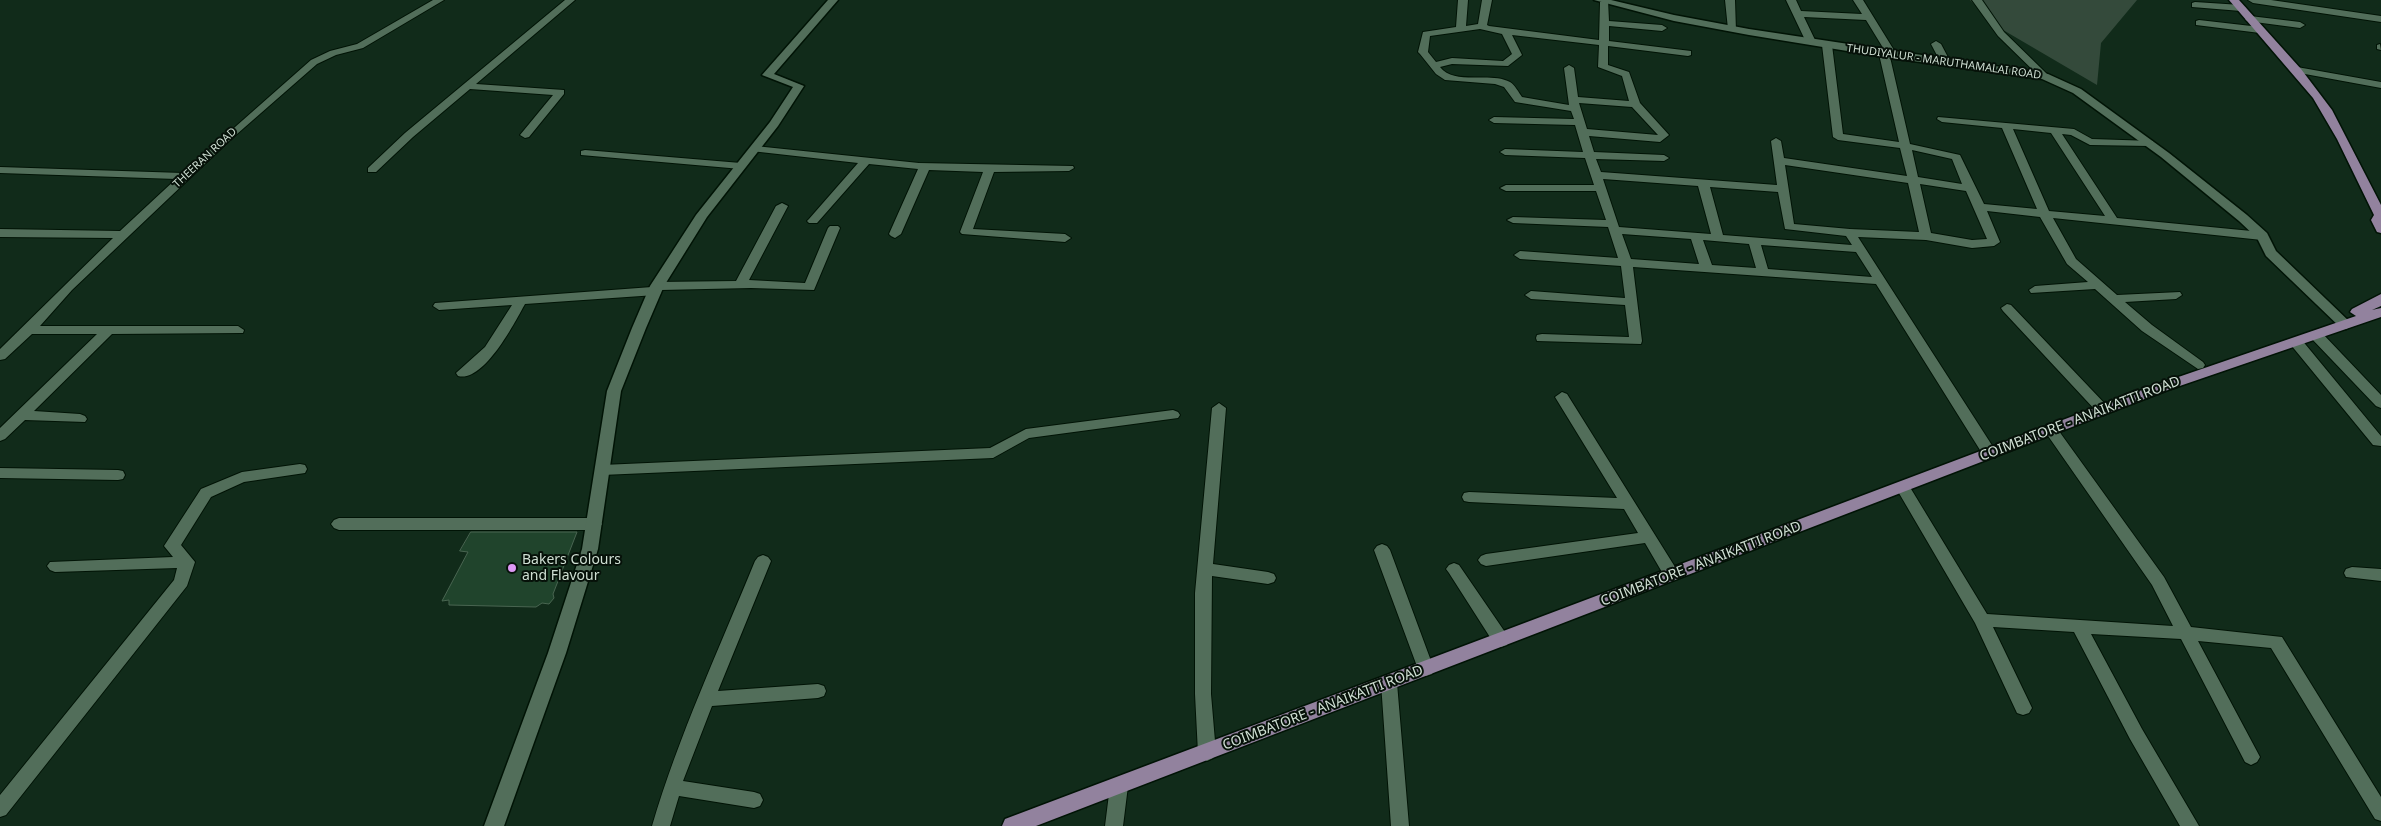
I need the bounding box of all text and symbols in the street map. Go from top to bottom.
street label: THUDIYALUR - MARUTHAMALAI ROAD [1846,42,2042,82]
street label: THEERAN ROAD [171,125,239,191]
street label: COIMBATORE - ANAIKATTI ROAD [1977,373,2183,465]
street label: COIMBATORE - ANAIKATTI ROAD [1598,518,1804,610]
place label: Bakers Colours and Flavour [522,552,621,584]
marker: Bakers Colours and Flavour [506,562,518,574]
street label: COIMBATORE - ANAIKATTI ROAD [1220,662,1426,754]

